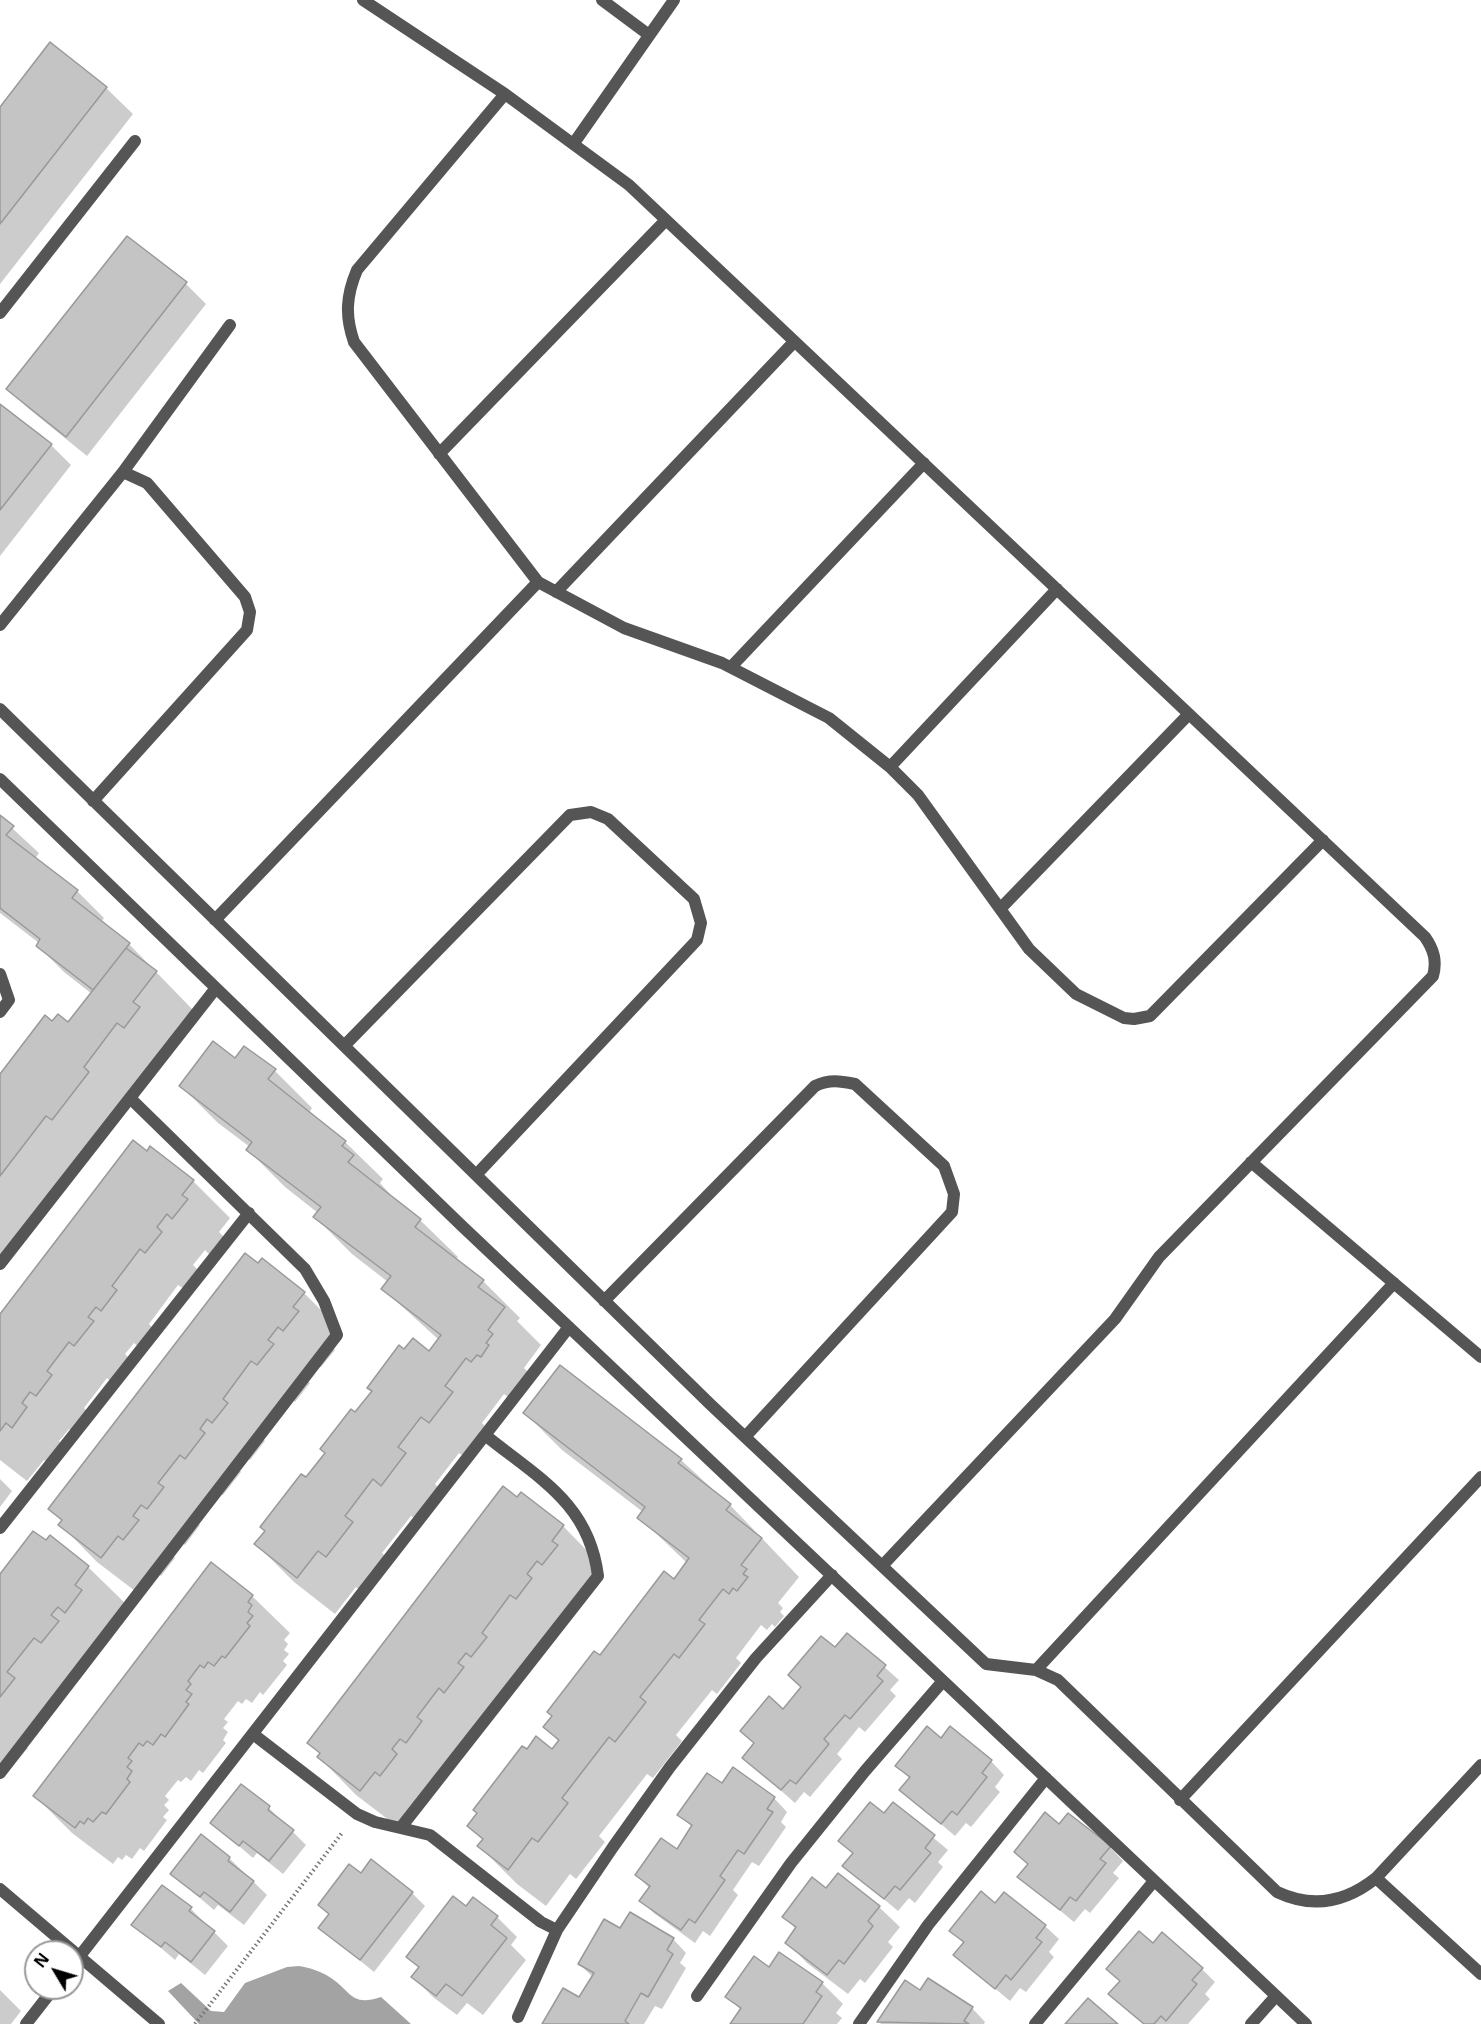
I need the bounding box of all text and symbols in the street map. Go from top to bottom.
north arrow [24,1940,84,2000]
text: N [29,1948,54,1972]

